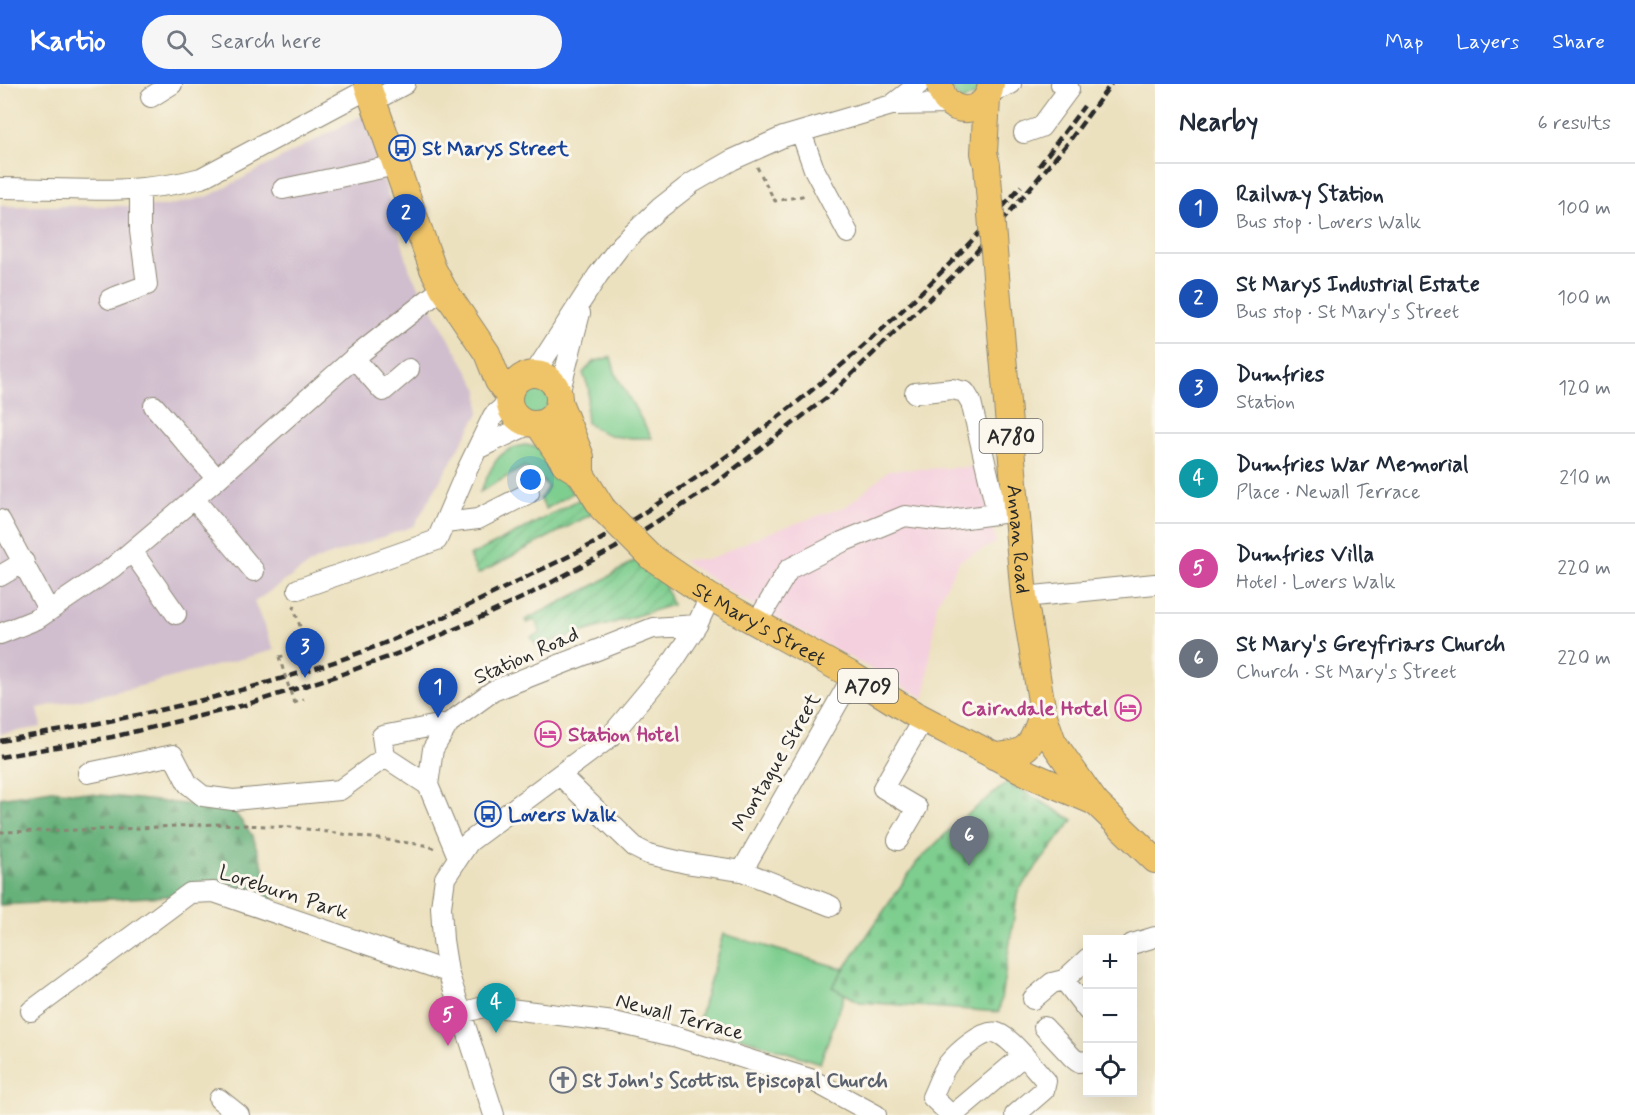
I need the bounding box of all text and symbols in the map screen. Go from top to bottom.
search box [142,15,562,69]
text: Kartio [30,24,106,61]
icon: search [163,26,196,59]
text: Search here [211,28,322,56]
text: Map [1385,28,1423,56]
text: Layers [1456,28,1519,56]
text: Share [1552,28,1605,56]
text: Nearby [1179,106,1258,140]
text: 6 results [1538,110,1611,137]
bus stop icon: St Marys Street [387,133,417,163]
place label: St Marys Street [422,135,570,163]
text: Railway Station [1236,181,1384,209]
pin: 2 [386,194,426,244]
text: 1 [1194,195,1203,222]
text: 100 m [1557,195,1611,222]
text: Bus stop · Lovers Walk [1236,209,1421,236]
text: St Marys Industrial Estate [1236,271,1480,299]
text: 2 [1194,285,1203,312]
text: 100 m [1557,285,1611,312]
text: Bus stop · St Mary's Street [1236,299,1459,326]
text: Dumfries [1236,361,1325,389]
text: 3 [1194,375,1203,402]
text: 120 m [1558,375,1611,402]
text: Station [1236,389,1295,416]
road number: A780 [980,419,1042,453]
text: Dumfries War Memorial [1236,451,1468,479]
your location [516,465,545,494]
text: 4 [1193,465,1204,492]
text: 210 m [1559,465,1611,492]
text: Place · Newall Terrace [1236,479,1420,506]
street label: Annan Road [999,483,1037,595]
text: Dumfries Villa [1236,541,1374,569]
text: 5 [1193,555,1205,582]
text: 220 m [1557,555,1611,582]
text: Hotel · Lovers Walk [1236,569,1396,596]
street label: St Mary's Street [687,576,831,673]
street label: Station Road [469,620,583,692]
pin: 3 [286,628,324,678]
text: St Mary's Greyfriars Church [1236,631,1505,659]
text: 6 [1193,645,1204,672]
text: 220 m [1557,645,1611,672]
text: Church · St Mary's Street [1236,659,1456,686]
pin: 1 [418,668,458,718]
road number: A709 [838,669,898,703]
street label: Montague Street [726,688,828,837]
hotel icon: Cairndale Hotel [1113,693,1143,723]
place label: Cairndale Hotel [961,695,1108,723]
hotel icon: Station Hotel [533,719,563,749]
place label: Station Hotel [568,721,680,749]
bus stop icon: Lovers Walk [473,799,503,829]
place label: Lovers Walk [508,801,617,829]
pin: 6 [950,816,988,866]
street label: Loreburn Park [215,859,352,927]
map controls [1083,935,1137,1097]
button: + [1083,935,1137,989]
pin: 4 [476,984,516,1033]
street label: Newall Terrace [613,986,747,1048]
button: − [1083,989,1137,1043]
pin: 5 [428,996,468,1046]
button: locate [1083,1043,1137,1097]
church icon: St John's Scottish Episcopal Church [548,1065,578,1095]
place label: St John's Scottish Episcopal Church [582,1067,888,1095]

